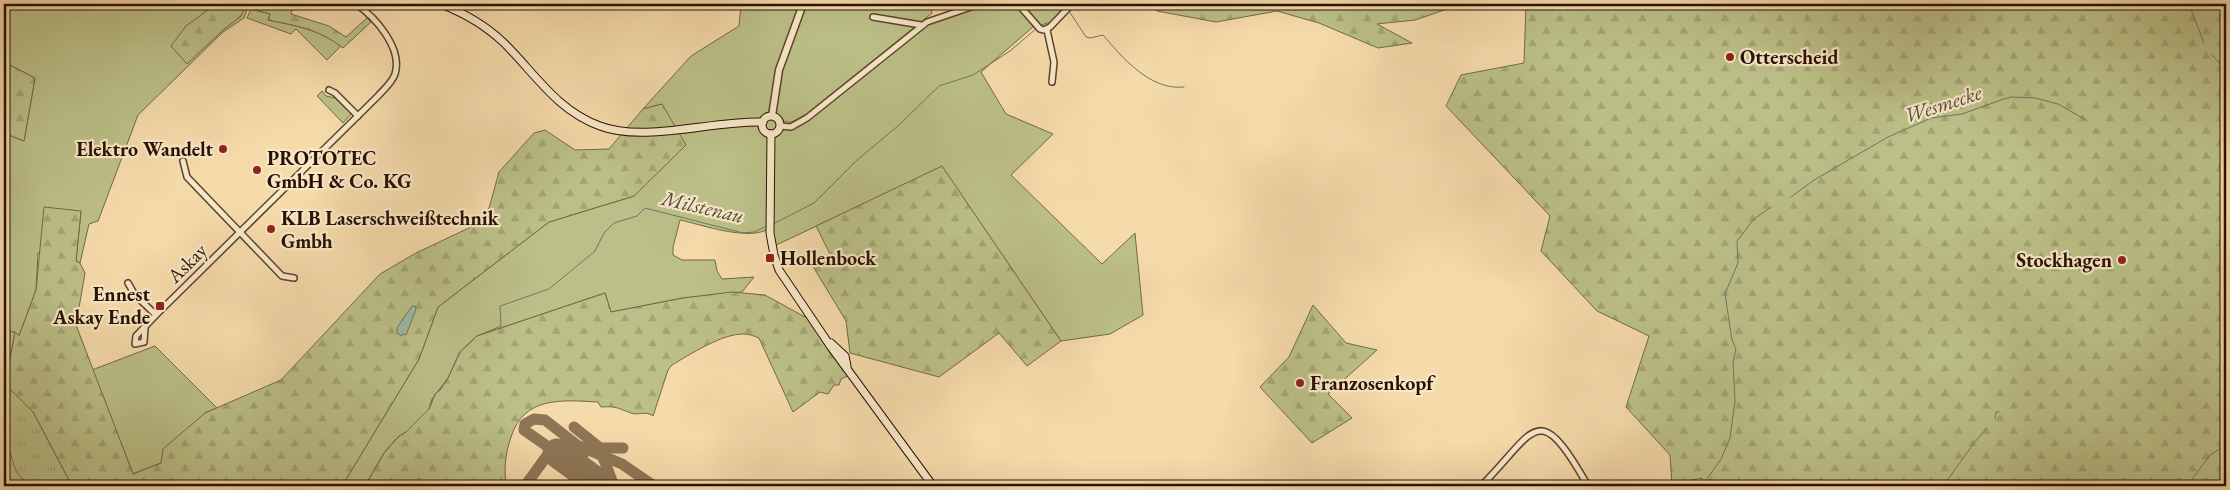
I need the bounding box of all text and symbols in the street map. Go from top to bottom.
place label: Otterscheid [1740,44,1839,70]
marker: Otterscheid [1724,51,1736,63]
water label: Wesmecke [1901,78,1986,129]
place label: Elektro Wandelt [76,136,213,162]
marker: Elektro Wandelt [217,143,229,155]
place label: PROTOTEC GmbH & Co. KG [267,145,412,194]
marker: PROTOTEC GmbH & Co. KG [251,164,263,176]
water label: Milstenau [658,184,747,229]
place label: KLB Laserschweißtechnik Gmbh [281,205,500,254]
marker: KLB Laserschweißtechnik Gmbh [265,223,277,235]
street label: Askay [161,237,213,289]
place label: Hollenbock [780,245,877,271]
place label: Stockhagen [2016,247,2112,273]
marker: Hollenbock [764,252,776,264]
marker: Stockhagen [2116,254,2128,266]
place label: Ennest Askay Ende [52,281,150,330]
marker: Ennest Askay Ende [154,300,166,312]
place label: Franzosenkopf [1310,370,1436,396]
marker: Franzosenkopf [1294,377,1306,389]

